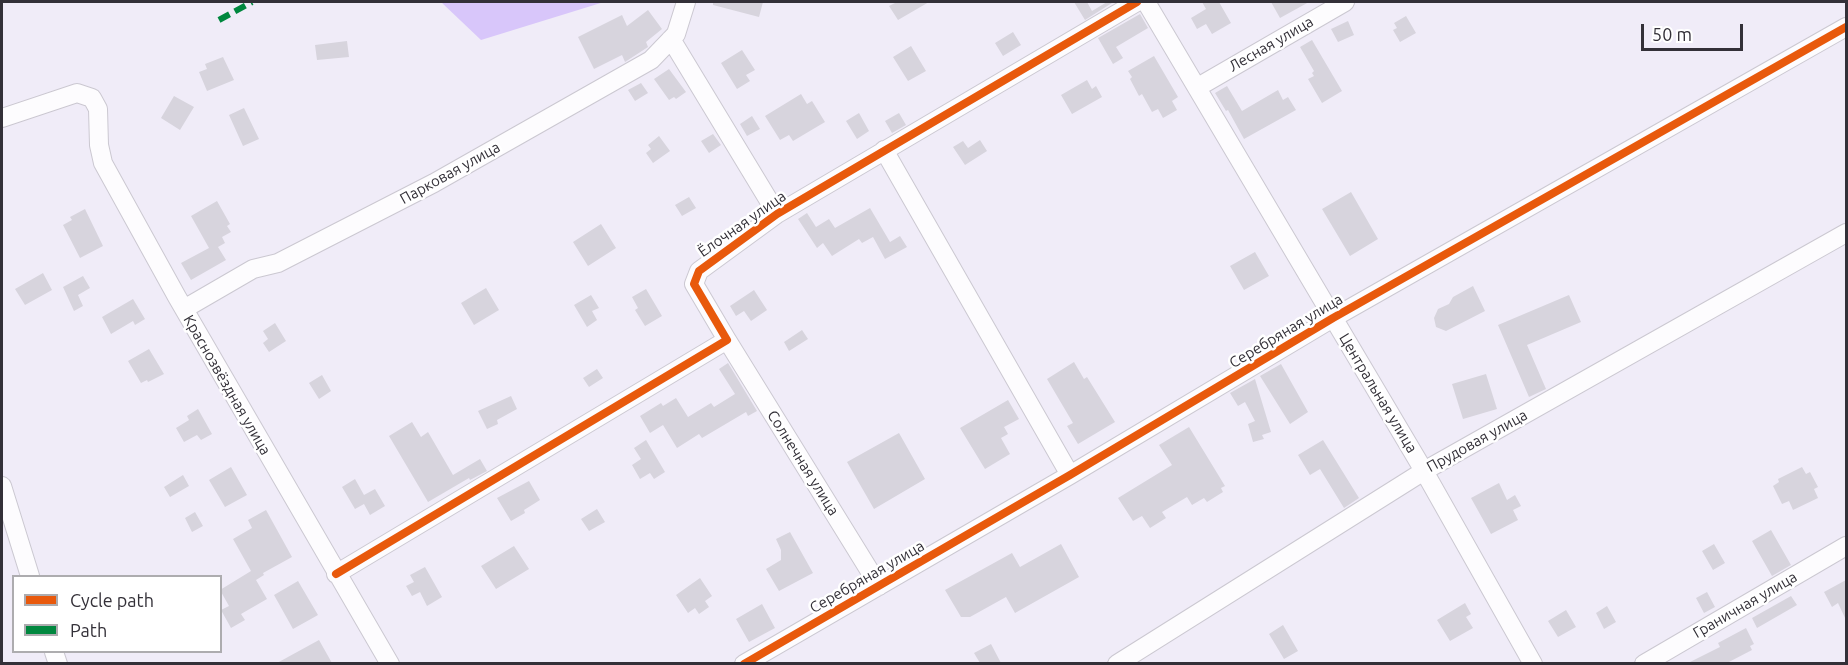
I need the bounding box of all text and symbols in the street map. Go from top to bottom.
scale bar [1644,12,1746,50]
street label: Лесная улица [1226,13,1316,75]
text: 50 m [1652,24,1692,44]
street label: Парковая улица [397,138,503,208]
street label: Ёлочная улица [695,187,789,261]
street label: Серебряная улица [1226,290,1346,372]
street label: Краснозвёздная улица [180,312,274,458]
street label: Центральная улица [1335,330,1421,456]
street label: Прудовая улица [1424,406,1530,476]
street label: Солнечная улица [763,407,843,519]
street label: Серебряная улица [807,537,927,617]
street label: Граничная улица [1690,568,1800,642]
legend [12,575,222,653]
text: Cycle path [70,590,154,610]
text: Path [70,620,107,640]

